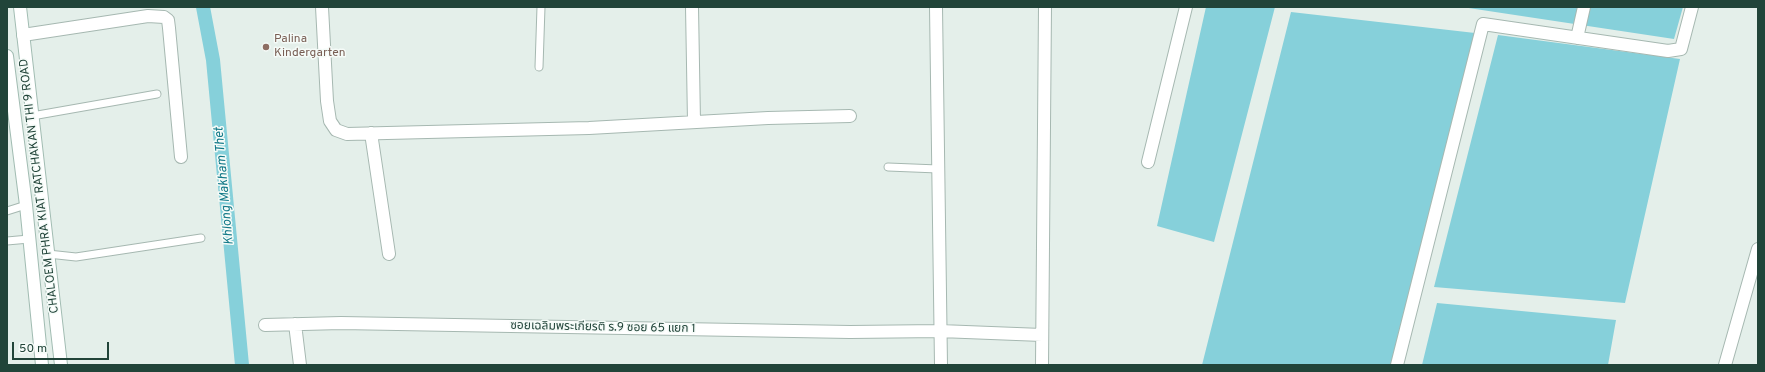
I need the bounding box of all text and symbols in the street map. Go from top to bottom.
place label: Palina Kindergarten [274,33,345,61]
marker: Palina Kindergarten [261,42,271,52]
street label: CHALOEM PHRA KIAT RATCHAKAN THI 9 ROAD [17,58,63,314]
water label: Khlong Makham Thet [212,126,238,246]
street label: ซอยเฉลิมพระเกียรติ ร.9 ซอย 65 แยก 1 [510,319,696,337]
scale bar [14,334,111,360]
text: 50 m [19,341,47,357]

